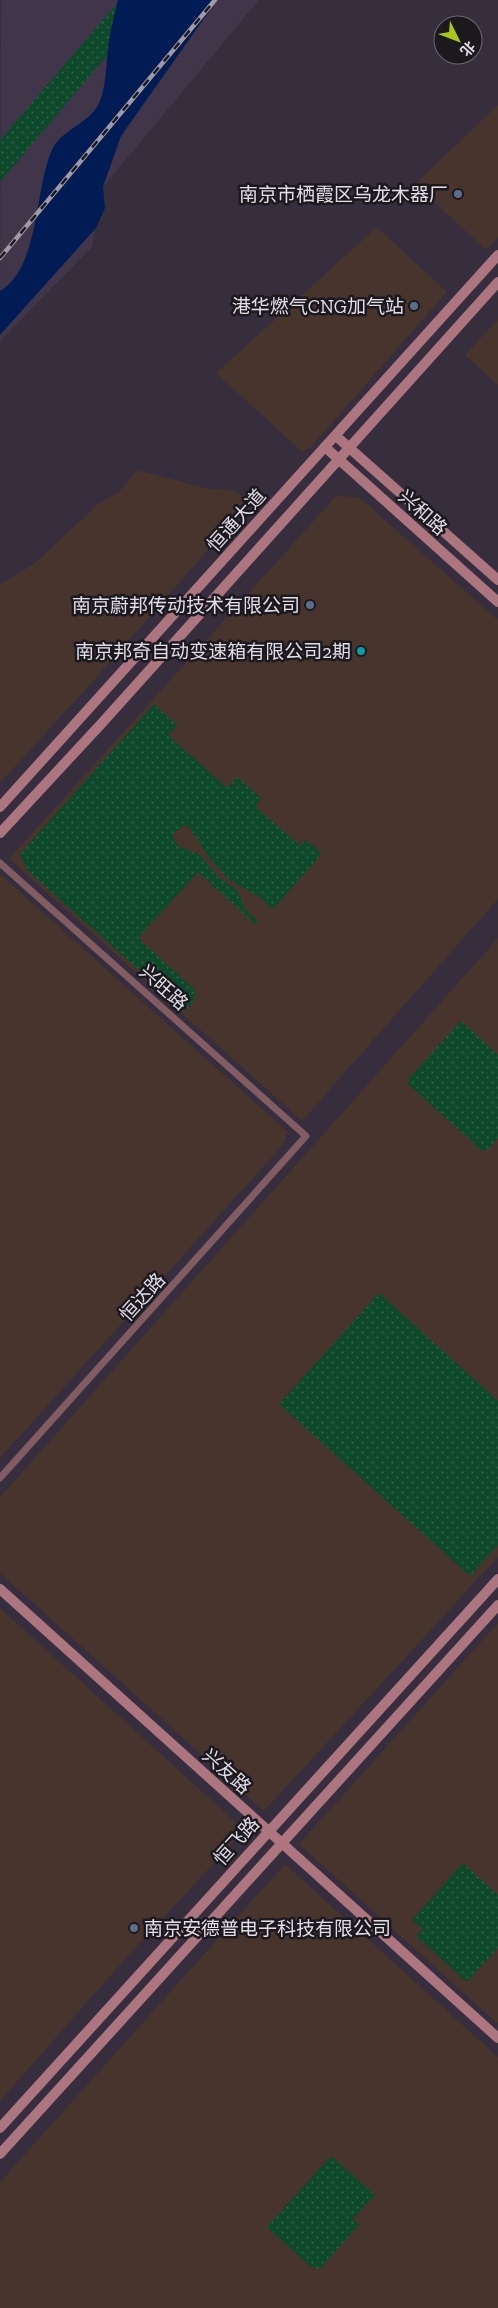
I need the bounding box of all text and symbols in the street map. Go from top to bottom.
north arrow [433,15,483,65]
text: 北 [456,37,478,59]
place label: 南京市栖霞区乌龙木器厂 [239,183,448,206]
marker: 南京市栖霞区乌龙木器厂 [452,188,464,200]
place label: 港华燃气CNG加气站 [232,295,404,318]
marker: 港华燃气CNG加气站 [408,300,420,312]
street label: 恒通大道 [202,484,270,556]
street label: 兴和路 [394,485,452,540]
place label: 南京蔚邦传动技术有限公司 [72,594,300,617]
marker: 南京蔚邦传动技术有限公司 [304,599,316,611]
place label: 南京邦奇自动变速箱有限公司2期 [75,640,351,663]
marker: 南京邦奇自动变速箱有限公司2期 [355,645,367,657]
street label: 兴旺路 [135,960,193,1015]
street label: 恒达路 [115,1268,170,1326]
street label: 兴友路 [198,1744,256,1799]
street label: 恒飞路 [209,1812,264,1870]
place label: 南京安德普电子科技有限公司 [144,1917,391,1940]
marker: 南京安德普电子科技有限公司 [128,1922,140,1934]

